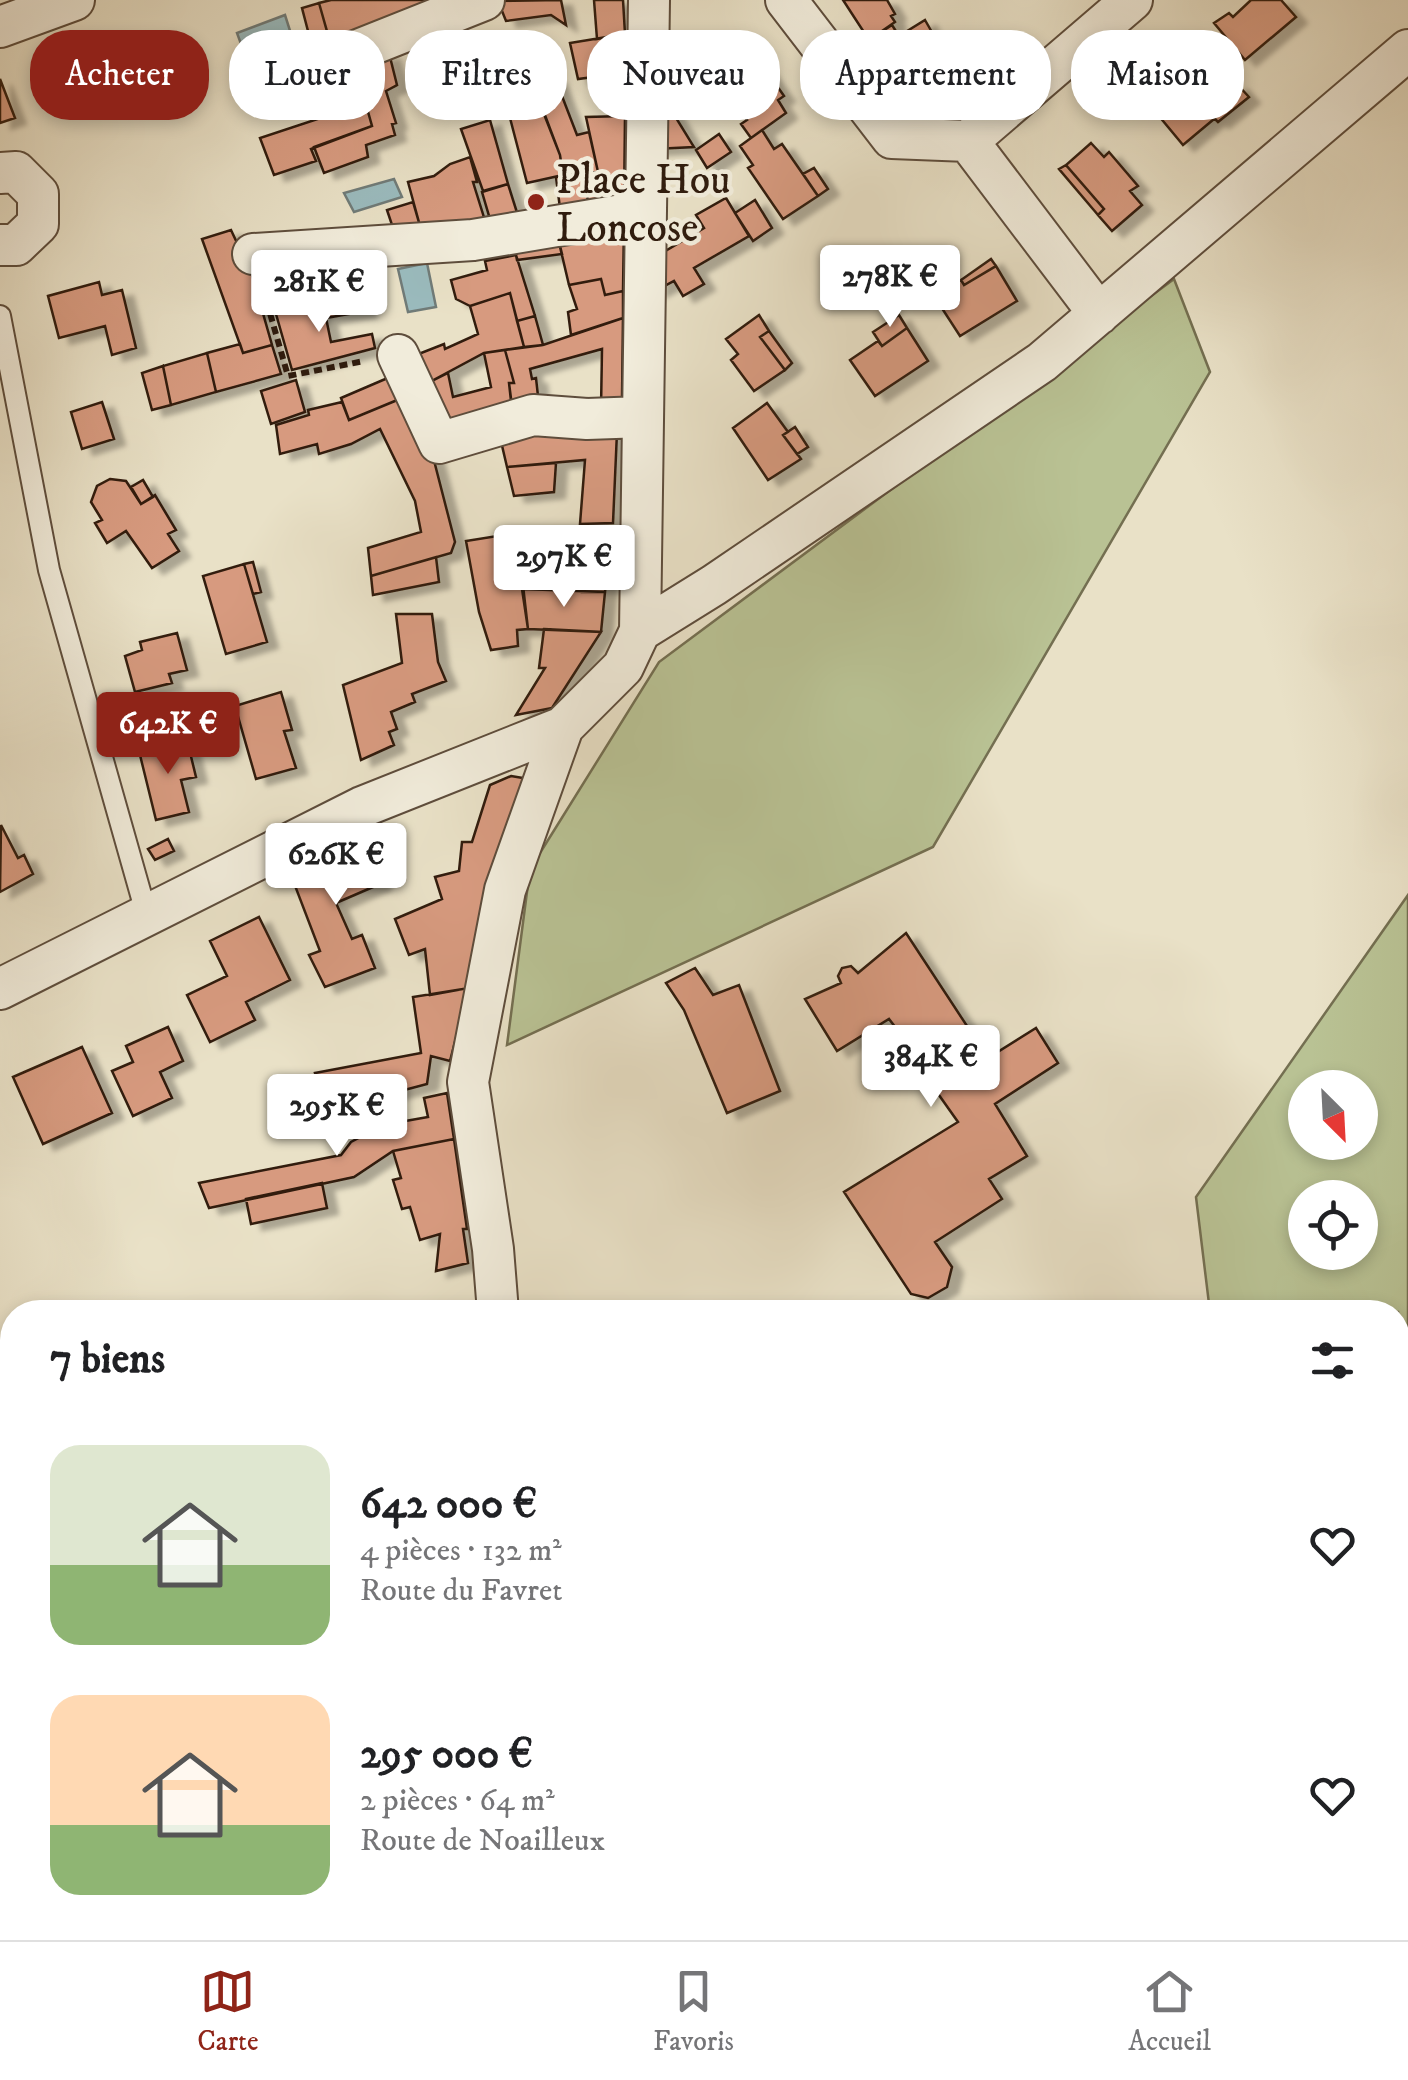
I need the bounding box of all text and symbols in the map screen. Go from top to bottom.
chip: Acheter [30,30,209,120]
chip: Louer [229,30,385,120]
chip: Filtres [405,30,567,120]
chip: Nouveau [587,30,780,120]
chip: Appartement [800,30,1051,120]
chip: Maison [1071,30,1244,120]
place label: Place Hou Loncose [556,155,730,255]
marker: Place Hou Loncose [525,191,547,213]
pin: 278K € [809,245,971,330]
pin: 281K € [238,250,400,335]
text: 278K € [842,257,938,297]
text: 281K € [273,262,365,302]
pin: 297K € [483,525,645,610]
text: 297K € [516,537,612,577]
pin: 642K € [87,692,249,777]
text: 642K € [119,704,217,744]
pin: 626K € [255,823,417,908]
text: 626K € [287,835,385,875]
pin: 384K € [850,1025,1012,1110]
text: 384K € [884,1037,978,1077]
north arrow [1288,1070,1378,1160]
map controls [1288,1070,1378,1270]
pin: 295K € [256,1074,418,1159]
text: 295K € [289,1086,385,1126]
button: locate [1288,1180,1378,1270]
icon: filters [1305,1333,1360,1388]
text: 7 biens [50,1334,165,1386]
text: 642 000 € [360,1479,537,1531]
icon: home [130,1485,250,1605]
icon: heart [1305,1518,1360,1573]
text: 4 pièces · 132 m² [360,1531,562,1571]
text: Route du Favret [360,1571,562,1611]
text: 295 000 € [360,1729,533,1781]
icon: home [130,1735,250,1855]
icon: heart [1305,1768,1360,1823]
text: 2 pièces · 64 m² [360,1781,555,1821]
text: Route de Noailleux [360,1821,605,1861]
tab: Carte [197,1964,259,2059]
tab: Favoris [653,1964,734,2059]
tab: Accueil [1128,1964,1211,2059]

